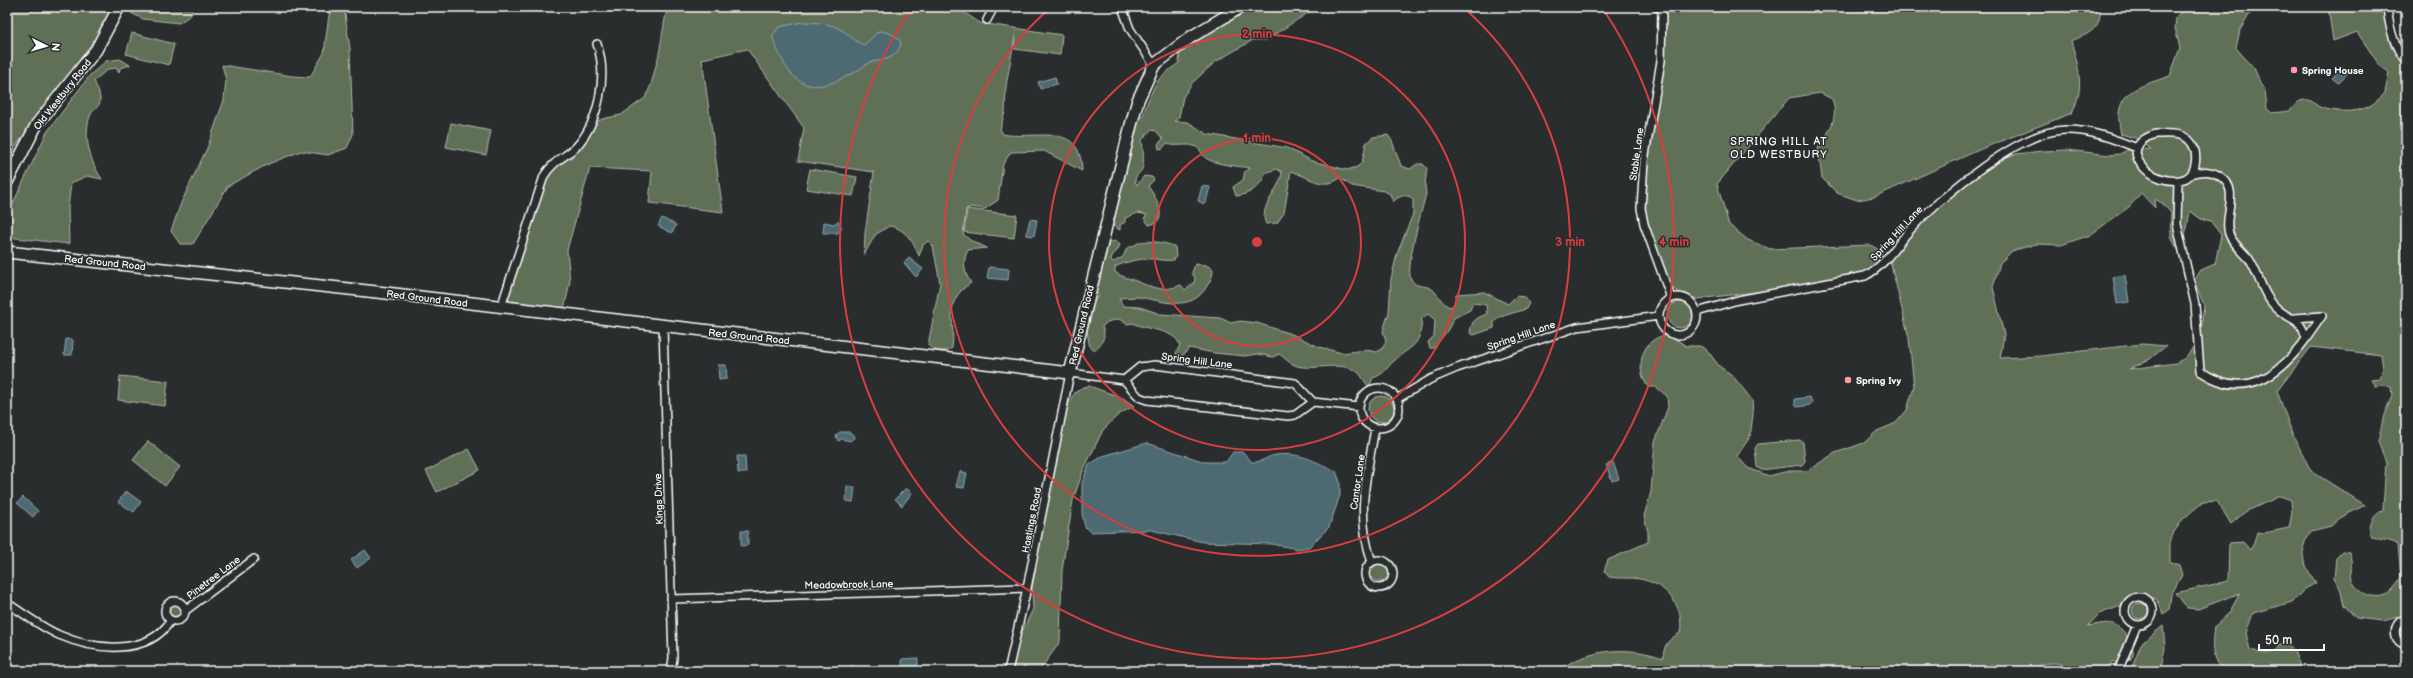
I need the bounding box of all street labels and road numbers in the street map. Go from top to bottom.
street label: Old Westbury Road [31,57,94,132]
street label: Stable Lane [1627,127,1647,182]
street label: Spring Hill Lane [1868,203,1926,264]
street label: Red Ground Road [64,253,146,273]
street label: Red Ground Road [1067,284,1097,366]
street label: Red Ground Road [386,288,468,310]
street label: Spring Hill Lane [1486,319,1557,353]
street label: Red Ground Road [708,327,790,347]
street label: Spring Hill Lane [1161,351,1233,371]
street label: Cantor Lane [1348,454,1368,511]
street label: Kings Drive [652,473,666,525]
street label: Hastings Road [1020,486,1044,554]
street label: Pinetree Lane [184,554,243,602]
street label: Meadowbrook Lane [804,578,894,592]

